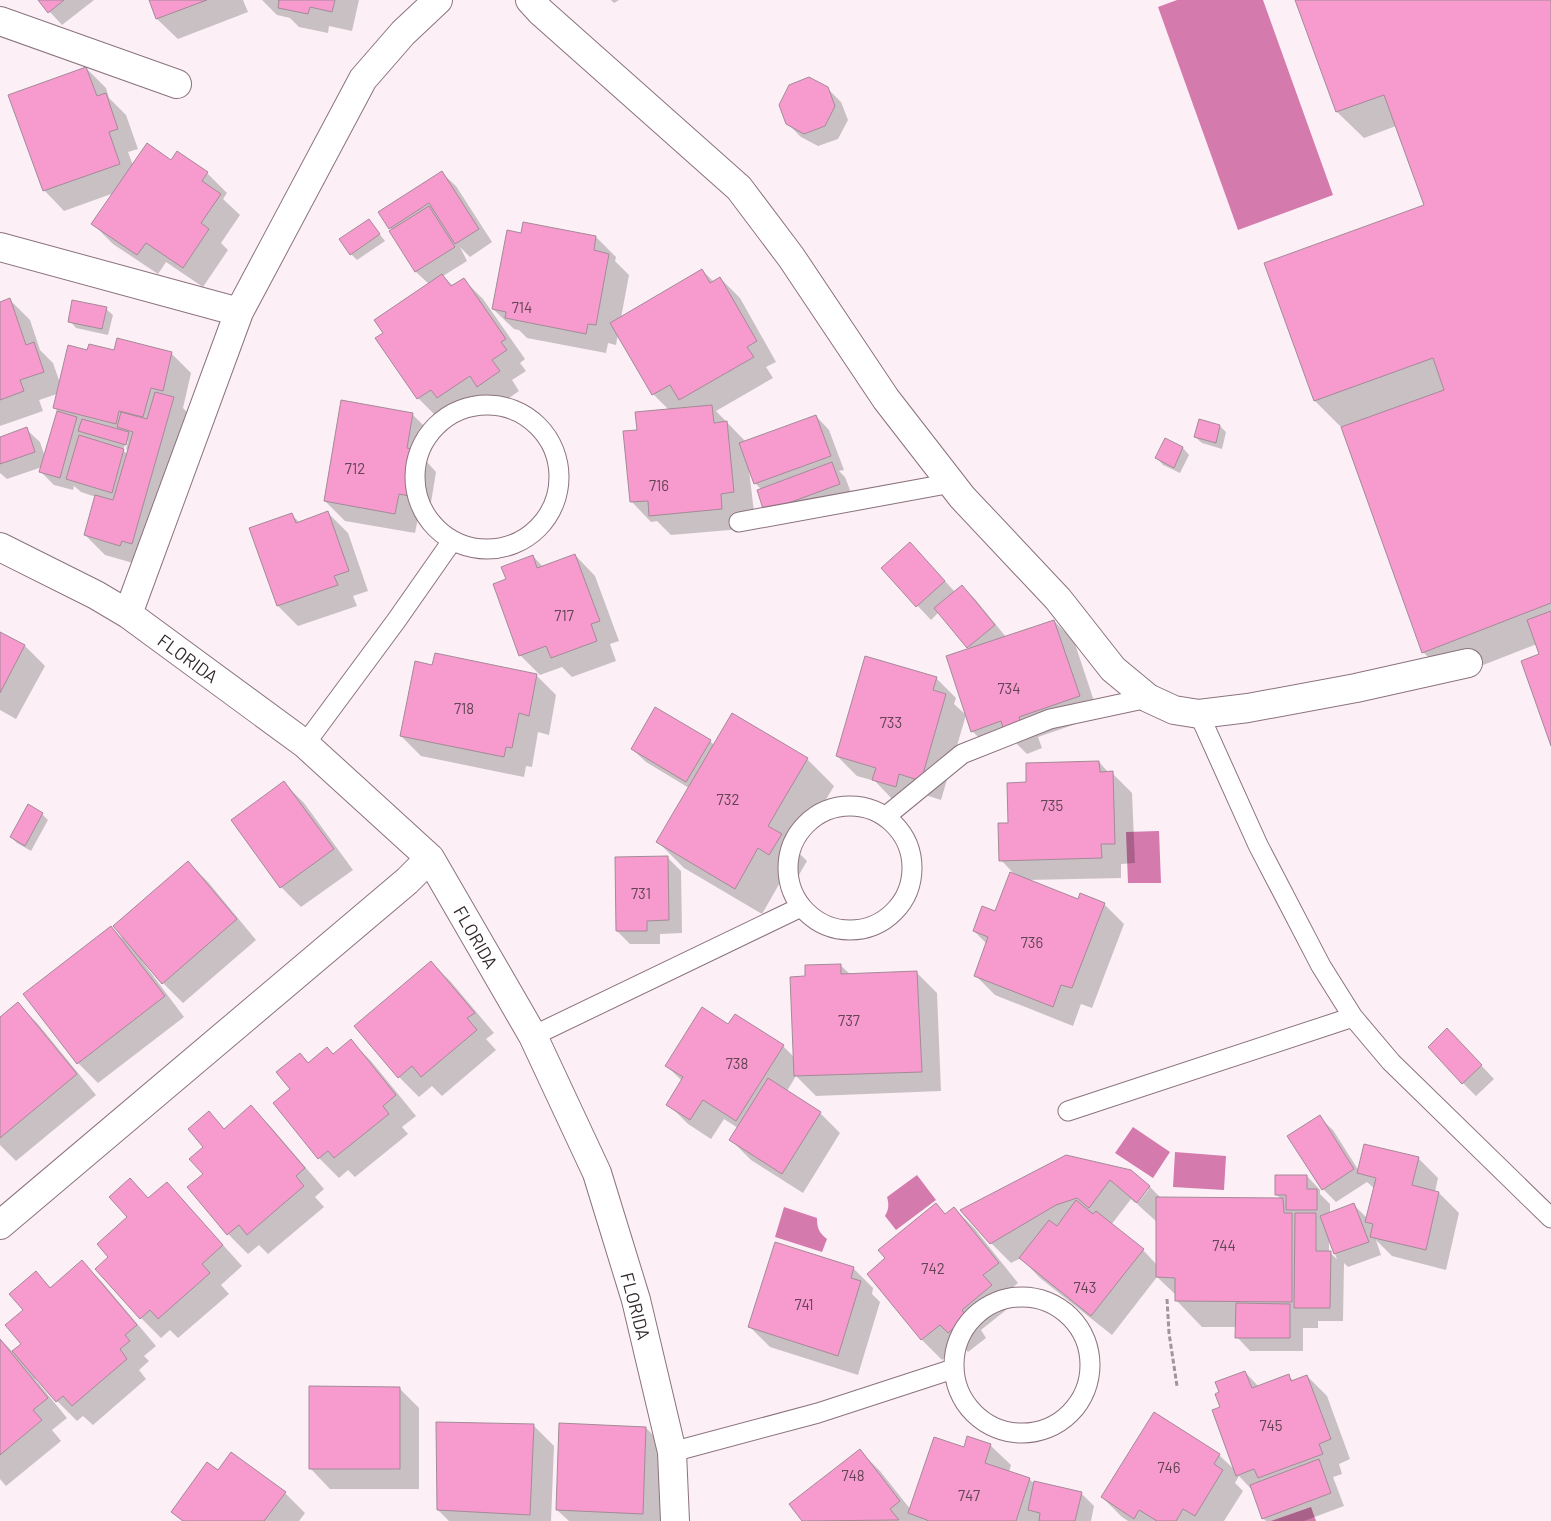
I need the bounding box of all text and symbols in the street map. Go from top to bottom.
house number: 714 [512,298,532,316]
house number: 712 [345,459,365,477]
house number: 716 [649,476,669,494]
house number: 717 [554,606,574,624]
street label: FLORIDA [154,629,222,687]
house number: 734 [997,679,1021,697]
house number: 718 [454,699,474,717]
house number: 733 [880,713,902,731]
house number: 732 [717,790,739,808]
house number: 735 [1041,796,1063,814]
house number: 731 [631,884,651,902]
street label: FLORIDA [449,902,503,972]
house number: 736 [1021,933,1043,951]
house number: 737 [838,1011,860,1029]
house number: 738 [726,1054,748,1072]
house number: 744 [1212,1236,1236,1254]
house number: 742 [921,1259,945,1277]
street label: FLORIDA [616,1270,656,1342]
house number: 743 [1073,1278,1097,1296]
house number: 741 [794,1295,814,1313]
house number: 745 [1259,1416,1283,1434]
house number: 746 [1157,1458,1181,1476]
house number: 748 [841,1466,865,1484]
house number: 747 [958,1486,980,1504]

